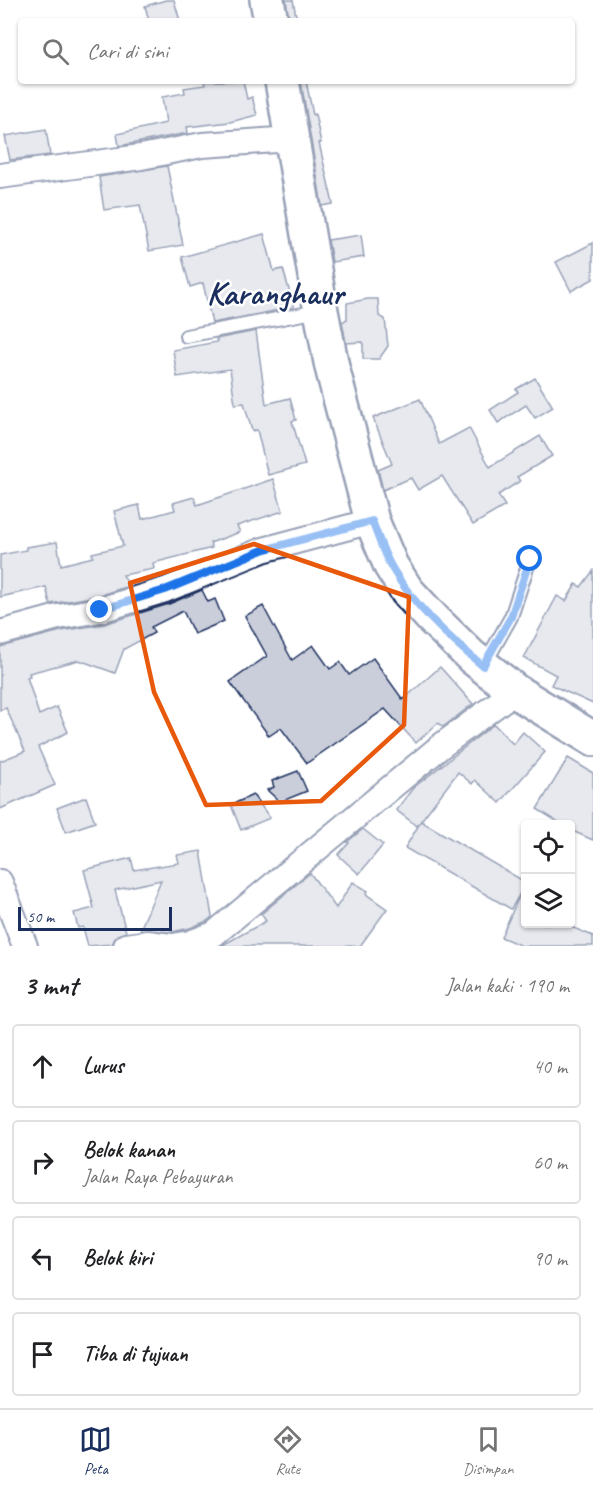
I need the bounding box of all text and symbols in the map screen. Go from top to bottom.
search box [18,18,575,84]
icon: search [39,35,72,68]
text: Cari di sini [87,37,168,65]
district label: Karanghaur [207,272,346,314]
route start [516,545,542,571]
route end [86,596,112,622]
map controls [521,820,575,928]
button: locate [521,820,575,874]
button: layers [521,874,575,928]
scale bar [18,904,172,932]
text: 50 m [27,907,54,927]
text: 3 mnt [24,969,77,1002]
text: Jalan kaki · 190 m [446,973,569,998]
icon: ahead [26,1050,59,1083]
text: Lurus [83,1052,123,1080]
text: 40 m [533,1054,567,1079]
text: Belok kanan [83,1136,175,1164]
icon: right [26,1146,59,1179]
text: 60 m [533,1150,567,1175]
text: Jalan Raya Pebayuran [83,1164,233,1189]
icon: left [26,1242,59,1275]
text: Belok kiri [83,1244,152,1272]
text: 90 m [533,1246,567,1271]
icon: arrive [26,1338,59,1371]
text: Tiba di tujuan [83,1340,188,1368]
tab: Peta [79,1423,112,1479]
tab: Rute [271,1423,304,1479]
tab: Disimpan [463,1423,514,1479]

